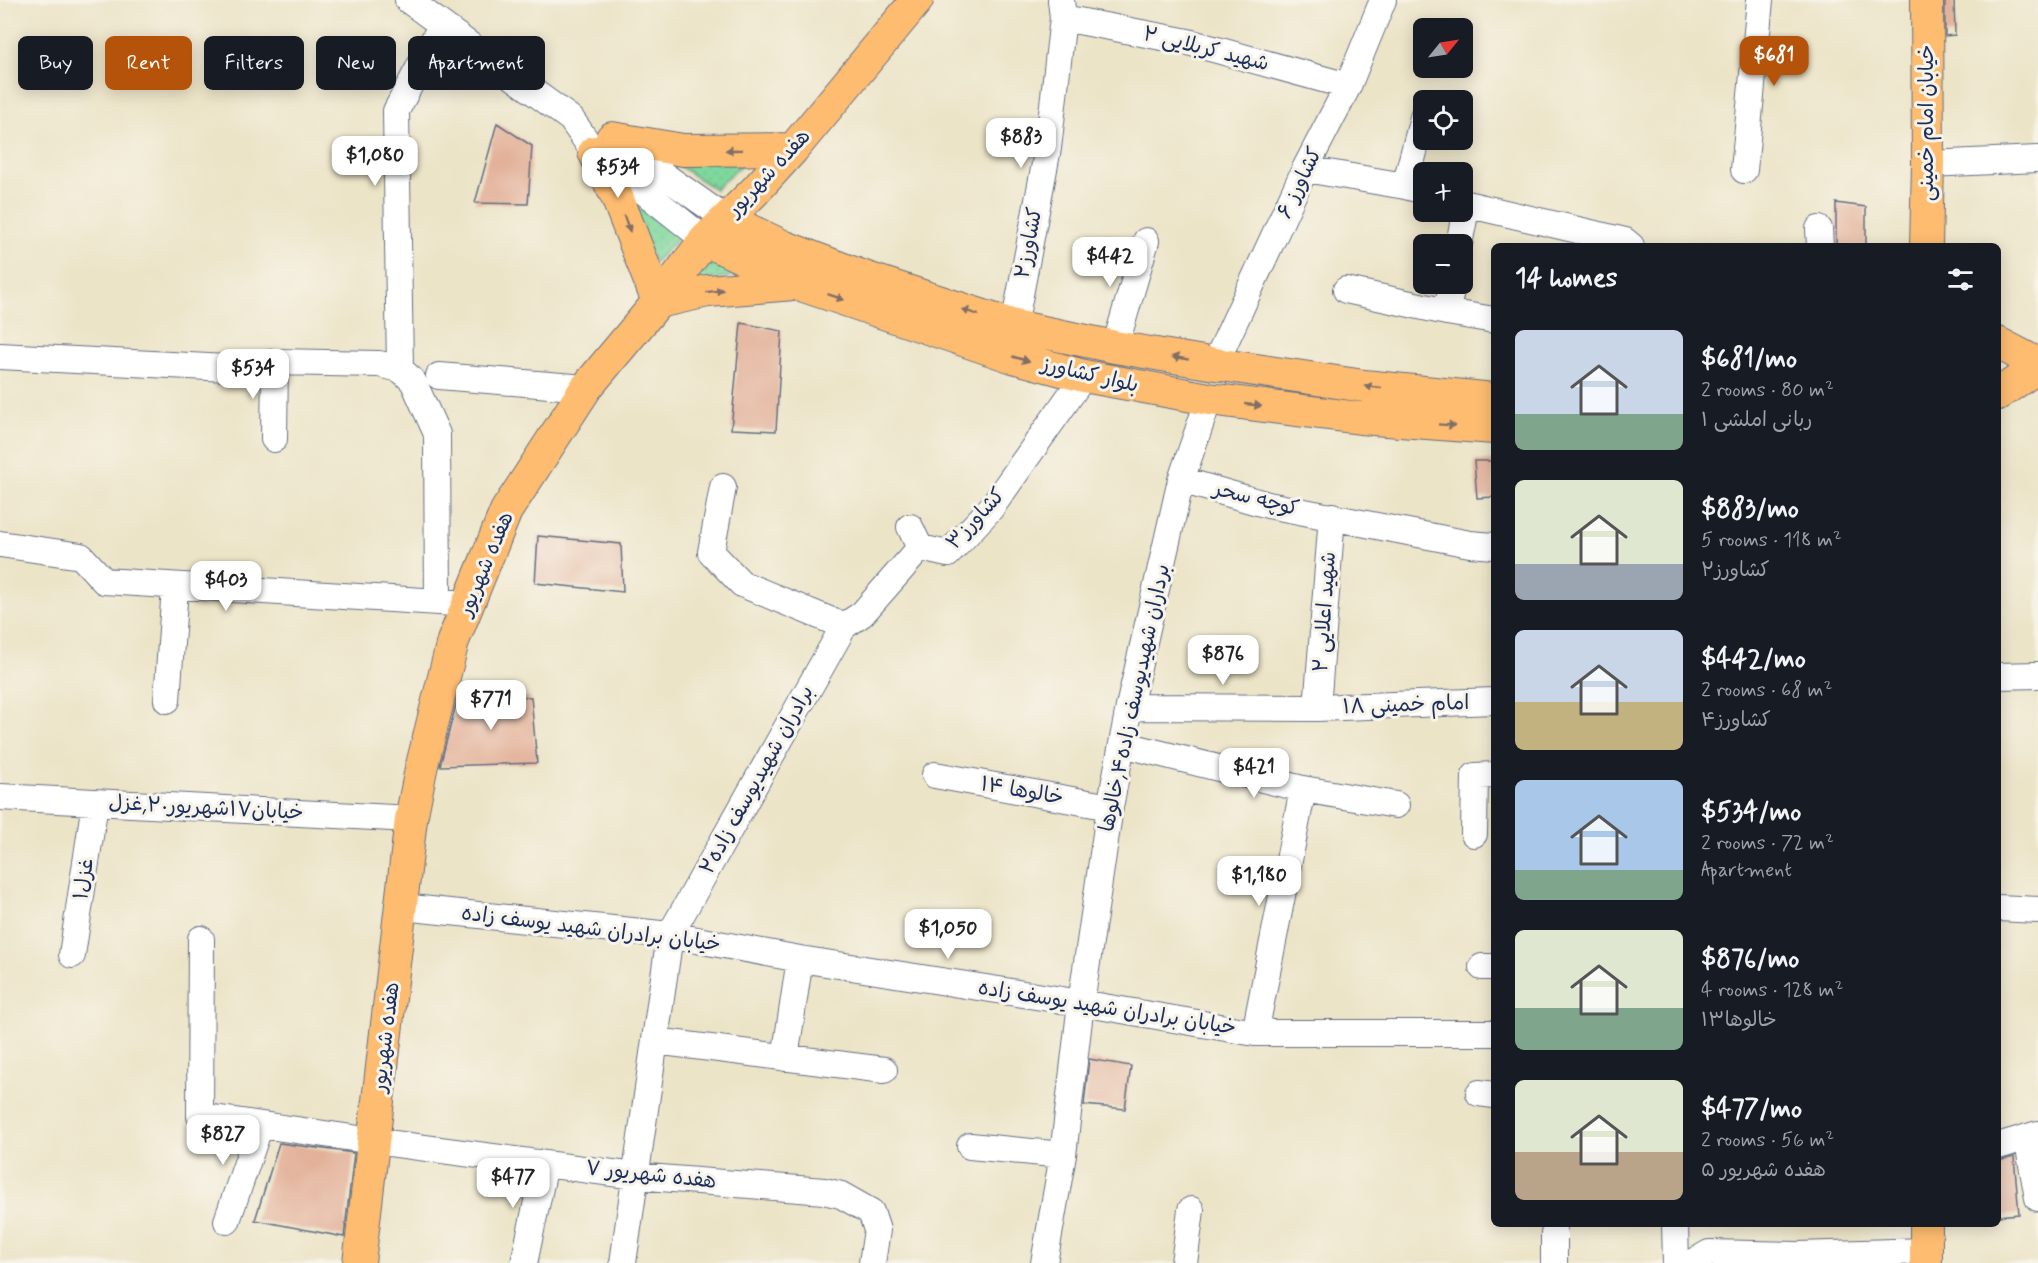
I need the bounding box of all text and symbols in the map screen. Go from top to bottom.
north arrow [1413,18,1473,78]
map controls [1413,18,1473,294]
street label: شهید کربلایی ۲ [1140,20,1272,78]
chip: Buy [18,36,93,90]
chip: Rent [105,36,192,90]
chip: Filters [204,36,304,90]
chip: New [316,36,396,90]
chip: Apartment [408,36,545,90]
pin: $681 [1738,36,1810,87]
text: $681 [1754,42,1794,69]
street label: خیابان امام خمینی [1913,45,1942,201]
button: locate [1413,90,1473,150]
pin: $883 [985,118,1057,169]
street label: هفده شهریور [720,123,817,225]
text: $883 [1000,124,1042,151]
pin: $1,080 [326,136,424,187]
text: $1,080 [346,142,404,169]
street label: کشاورز ۶ [1271,143,1329,223]
one-way arrow [725,146,744,155]
pin: $534 [582,148,654,199]
text: $534 [596,154,640,181]
button: + [1413,162,1473,222]
street label: کشاورز۲ [1008,205,1050,281]
one-way arrow [623,215,632,233]
button: − [1413,234,1473,294]
pin: $442 [1074,237,1146,288]
text: $442 [1086,243,1134,270]
text: 14 homes [1515,262,1617,296]
icon: filters [1944,263,1977,296]
one-way arrow [706,286,725,295]
one-way arrow [827,292,845,302]
one-way arrow [961,306,979,316]
text: $681/mo [1701,343,1797,377]
pin: $534 [217,349,289,400]
street label: بلوار کشاورز [1037,350,1141,400]
one-way arrow [1171,354,1190,363]
icon: home [1563,354,1635,426]
text: $534 [231,355,275,382]
one-way arrow [1012,355,1030,364]
text: 2 rooms · 80 m² [1701,377,1834,404]
one-way arrow [1363,382,1382,392]
one-way arrow [1244,400,1263,409]
text: ربانی املشی ۱ [1701,407,1813,434]
one-way arrow [1437,420,1456,430]
street label: کوچه سحر [1208,474,1302,523]
street label: کشاورز۳ [940,482,1012,556]
text: $883/mo [1701,493,1799,527]
icon: home [1563,504,1635,576]
street label: هفده شهریور [451,508,521,622]
text: 5 rooms · 118 m² [1701,527,1842,554]
street label: شهید اعلایی ۲ [1307,551,1343,673]
text: کشاورز۲ [1701,557,1769,584]
pin: $403 [190,561,262,612]
street label: برداران شهیدیوسف زاده۴,خالوها [1093,562,1177,834]
text: $403 [204,567,248,594]
pin: $876 [1187,635,1259,686]
text: $876 [1202,641,1244,668]
text: $442/mo [1701,643,1806,677]
icon: home [1563,654,1635,726]
text: 2 rooms · 68 m² [1701,677,1832,704]
pin: $771 [455,680,527,731]
street label: برادران شهیدیوسف زاده۲ [693,680,821,880]
text: $771 [470,686,512,713]
street label: امام خمینی ۱۸ [1342,689,1470,722]
text: کشاورز۴ [1701,707,1771,734]
pin: $421 [1218,748,1290,799]
text: $421 [1233,754,1275,781]
street label: خالوها ۱۴ [978,770,1066,812]
street label: خیابان۱۷شهریور۲۰,غزل [108,789,304,827]
text: $534/mo [1701,796,1801,830]
icon: home [1563,804,1635,876]
text: 2 rooms · 72 m² [1701,830,1834,857]
street label: غزل۱ [67,856,101,902]
pin: $1,180 [1210,856,1308,907]
text: Apartment [1701,857,1792,884]
text: $1,180 [1231,862,1287,889]
street label: خیابان برادران شهید یوسف زاده [460,899,722,959]
pin: $1,050 [899,909,997,960]
text: $1,050 [919,915,977,942]
text: $876/mo [1701,943,1799,977]
icon: home [1563,954,1635,1026]
street label: خیابان برادران شهید یوسف زاده [976,974,1238,1042]
text: 4 rooms · 128 m² [1701,977,1843,1004]
street label: هفده شهریور [365,980,407,1096]
text: خالوها۱۳ [1701,1007,1777,1034]
text: $477/mo [1701,1093,1802,1127]
icon: home [1563,1104,1635,1176]
pin: $827 [187,1115,259,1166]
text: $827 [201,1121,245,1148]
text: 2 rooms · 56 m² [1701,1127,1834,1154]
street label: هفده شهریور ۷ [584,1154,718,1196]
text: هفده شهریور ۵ [1701,1157,1826,1184]
pin: $477 [477,1158,549,1209]
text: $477 [491,1164,535,1191]

